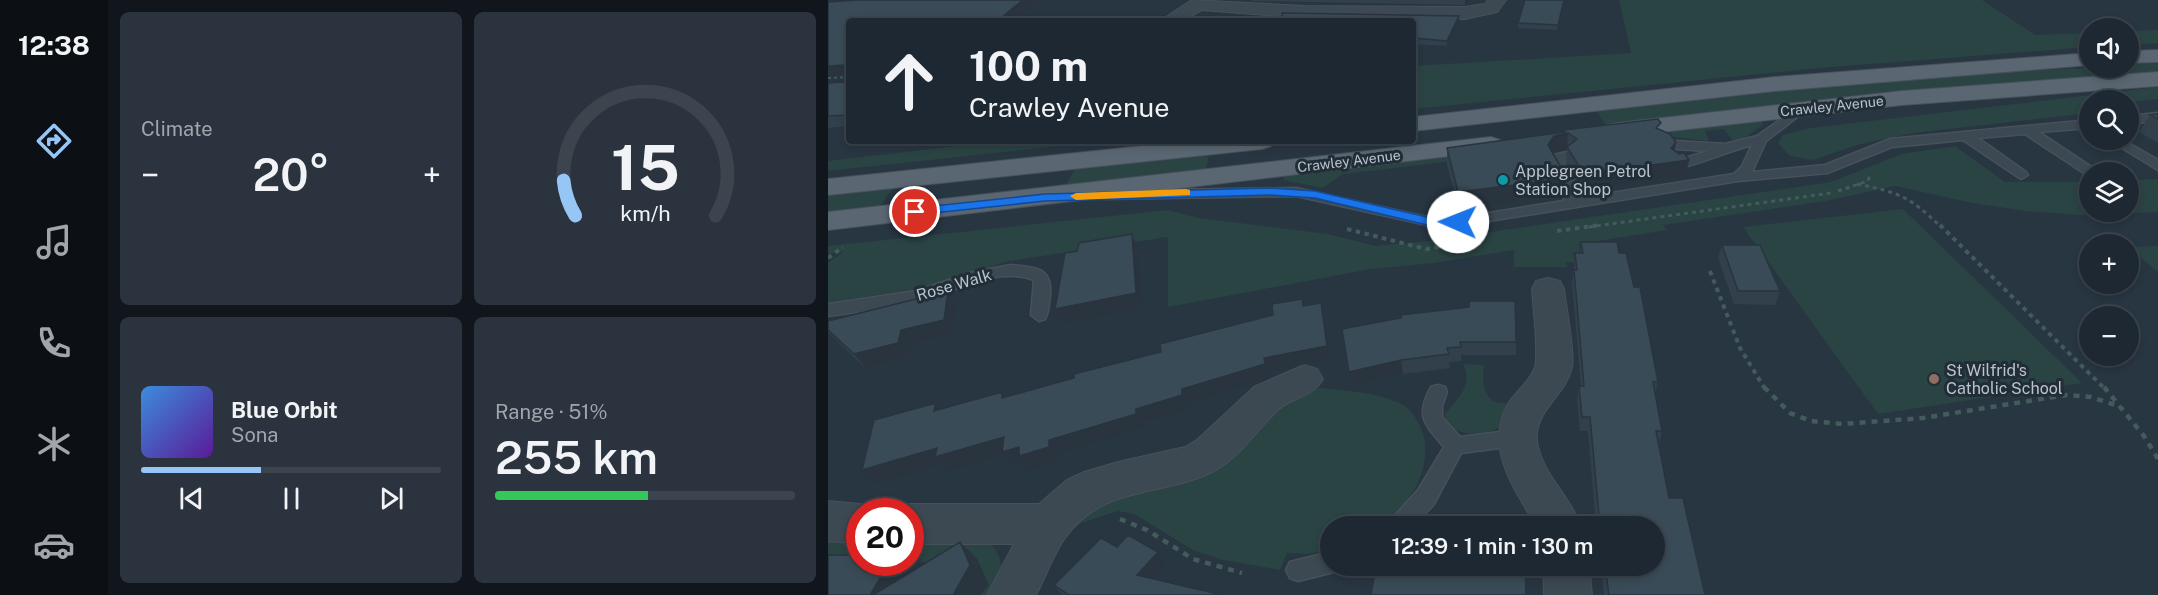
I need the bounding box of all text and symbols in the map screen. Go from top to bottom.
map controls [2079,18,2139,366]
button: sound [2079,18,2139,78]
text: 12:38 [18,29,90,61]
text: 100 m [969,41,1088,90]
icon: ahead [870,42,948,120]
button: search [2079,90,2139,150]
text: Crawley Avenue [969,91,1169,123]
street label: Crawley Avenue [1779,93,1885,119]
text: Climate [141,117,213,141]
icon: directions [33,120,75,162]
text: 15 [611,131,679,204]
street label: Crawley Avenue [1296,147,1402,175]
text: 20° [252,148,330,201]
text: − [141,156,159,194]
text: + [423,156,441,194]
place label: Applegreen Petrol Station Shop [1515,162,1651,199]
button: layers [2079,162,2139,222]
marker: Applegreen Petrol Station Shop [1496,173,1510,187]
pin [889,186,940,237]
position arrow [1426,190,1490,254]
icon: arrive [898,195,931,228]
text: km/h [620,201,670,226]
icon: music [33,221,75,263]
button: + [2079,234,2139,294]
street label: Rose Walk [914,265,994,305]
button: − [2079,306,2139,366]
icon: phone [33,322,75,364]
place label: St Wilfrid's Catholic School [1946,361,2063,398]
marker: St Wilfrid's Catholic School [1927,372,1941,386]
text: Blue Orbit [231,397,338,423]
text: Range · 51% [495,400,607,424]
icon: climate [33,423,75,465]
text: Sona [231,423,278,447]
text: 255 km [495,431,658,484]
icon: previous [175,482,208,515]
icon: pause [275,482,308,515]
icon: next [375,482,408,515]
speed limit sign: 20 [846,498,924,576]
icon: car [33,524,75,566]
text: 12:39 · 1 min · 130 m [1392,533,1593,559]

